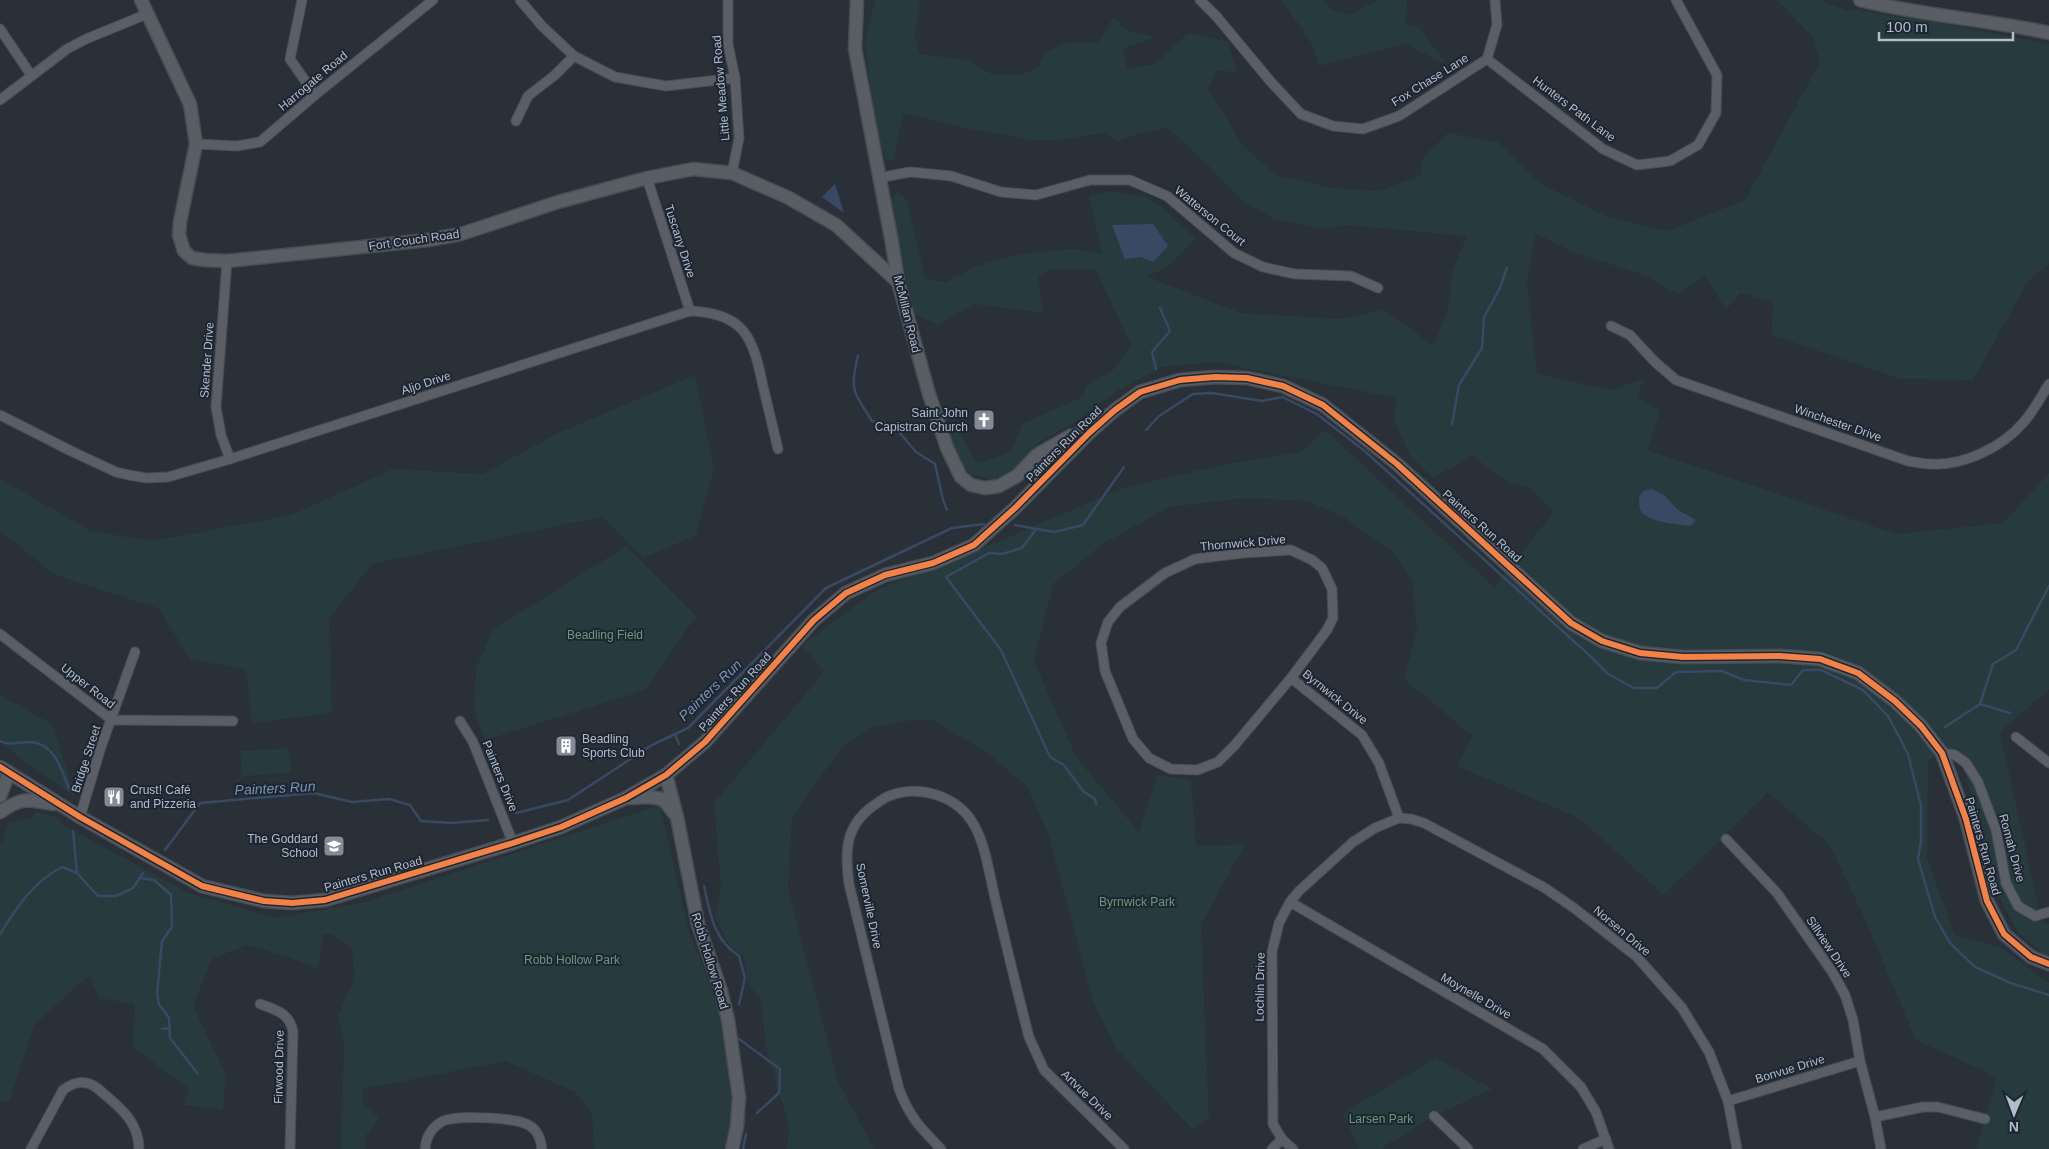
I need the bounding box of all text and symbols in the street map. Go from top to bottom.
scale bar [1879,10,2013,42]
text: 100 m [1886,18,1928,35]
street label: Little Meadow Road [709,35,733,141]
street label: Harrogate Road [276,48,350,114]
street label: Fox Chase Lane [1389,51,1471,109]
street label: Hunters Path Lane [1530,73,1618,145]
street label: Watterson Court [1172,183,1249,249]
street label: Tuscany Drive [662,203,699,280]
street label: Fort Couch Road [368,227,460,253]
street label: McMillan Road [891,274,923,354]
street label: Skender Drive [197,321,217,398]
street label: Aljo Drive [399,368,453,398]
street label: Winchester Drive [1793,402,1884,445]
street label: Painters Run Road [1023,403,1105,485]
place label: Saint John Capistran Church [875,406,968,434]
church icon: Saint John Capistran Church [972,408,996,432]
street label: Painters Run Road [1440,487,1524,565]
street label: Thornwick Drive [1200,532,1287,554]
park label: Beadling Field [567,628,643,642]
street label: Painters Run Road [696,650,774,734]
water label: Painters Run [675,656,745,724]
street label: Upper Road [58,661,118,711]
street label: Byrnwick Drive [1300,667,1370,728]
street label: Bridge Street [69,723,104,794]
place label: Beadling Sports Club [582,732,645,760]
building icon: Beadling Sports Club [554,734,578,758]
street label: Painters Drive [479,738,521,814]
water label: Painters Run [234,778,316,798]
place label: Crust! Café and Pizzeria [130,783,196,811]
restaurant icon: Crust! Café and Pizzeria [102,785,126,809]
street label: Painters Run Road [1962,795,2004,897]
street label: Romah Drive [1996,812,2028,884]
place label: The Goddard School [247,832,318,860]
school or university icon: The Goddard School [322,834,346,858]
street label: Painters Run Road [322,853,424,895]
street label: Somerville Drive [853,862,885,950]
park label: Byrnwick Park [1099,895,1176,909]
street label: Norsen Drive [1591,903,1654,959]
street label: Robb Hollow Road [689,911,731,1011]
street label: Sillview Drive [1803,914,1855,981]
street label: Lochlin Drive [1252,952,1268,1022]
park label: Robb Hollow Park [524,953,621,967]
street label: Moynelle Drive [1438,970,1514,1022]
street label: Firwood Drive [271,1030,287,1104]
street label: Bonvue Drive [1754,1052,1827,1086]
street label: Artvue Drive [1058,1067,1116,1123]
north arrow [1989,1089,2039,1139]
park label: Larsen Park [1349,1112,1414,1126]
text: N [2009,1119,2019,1135]

